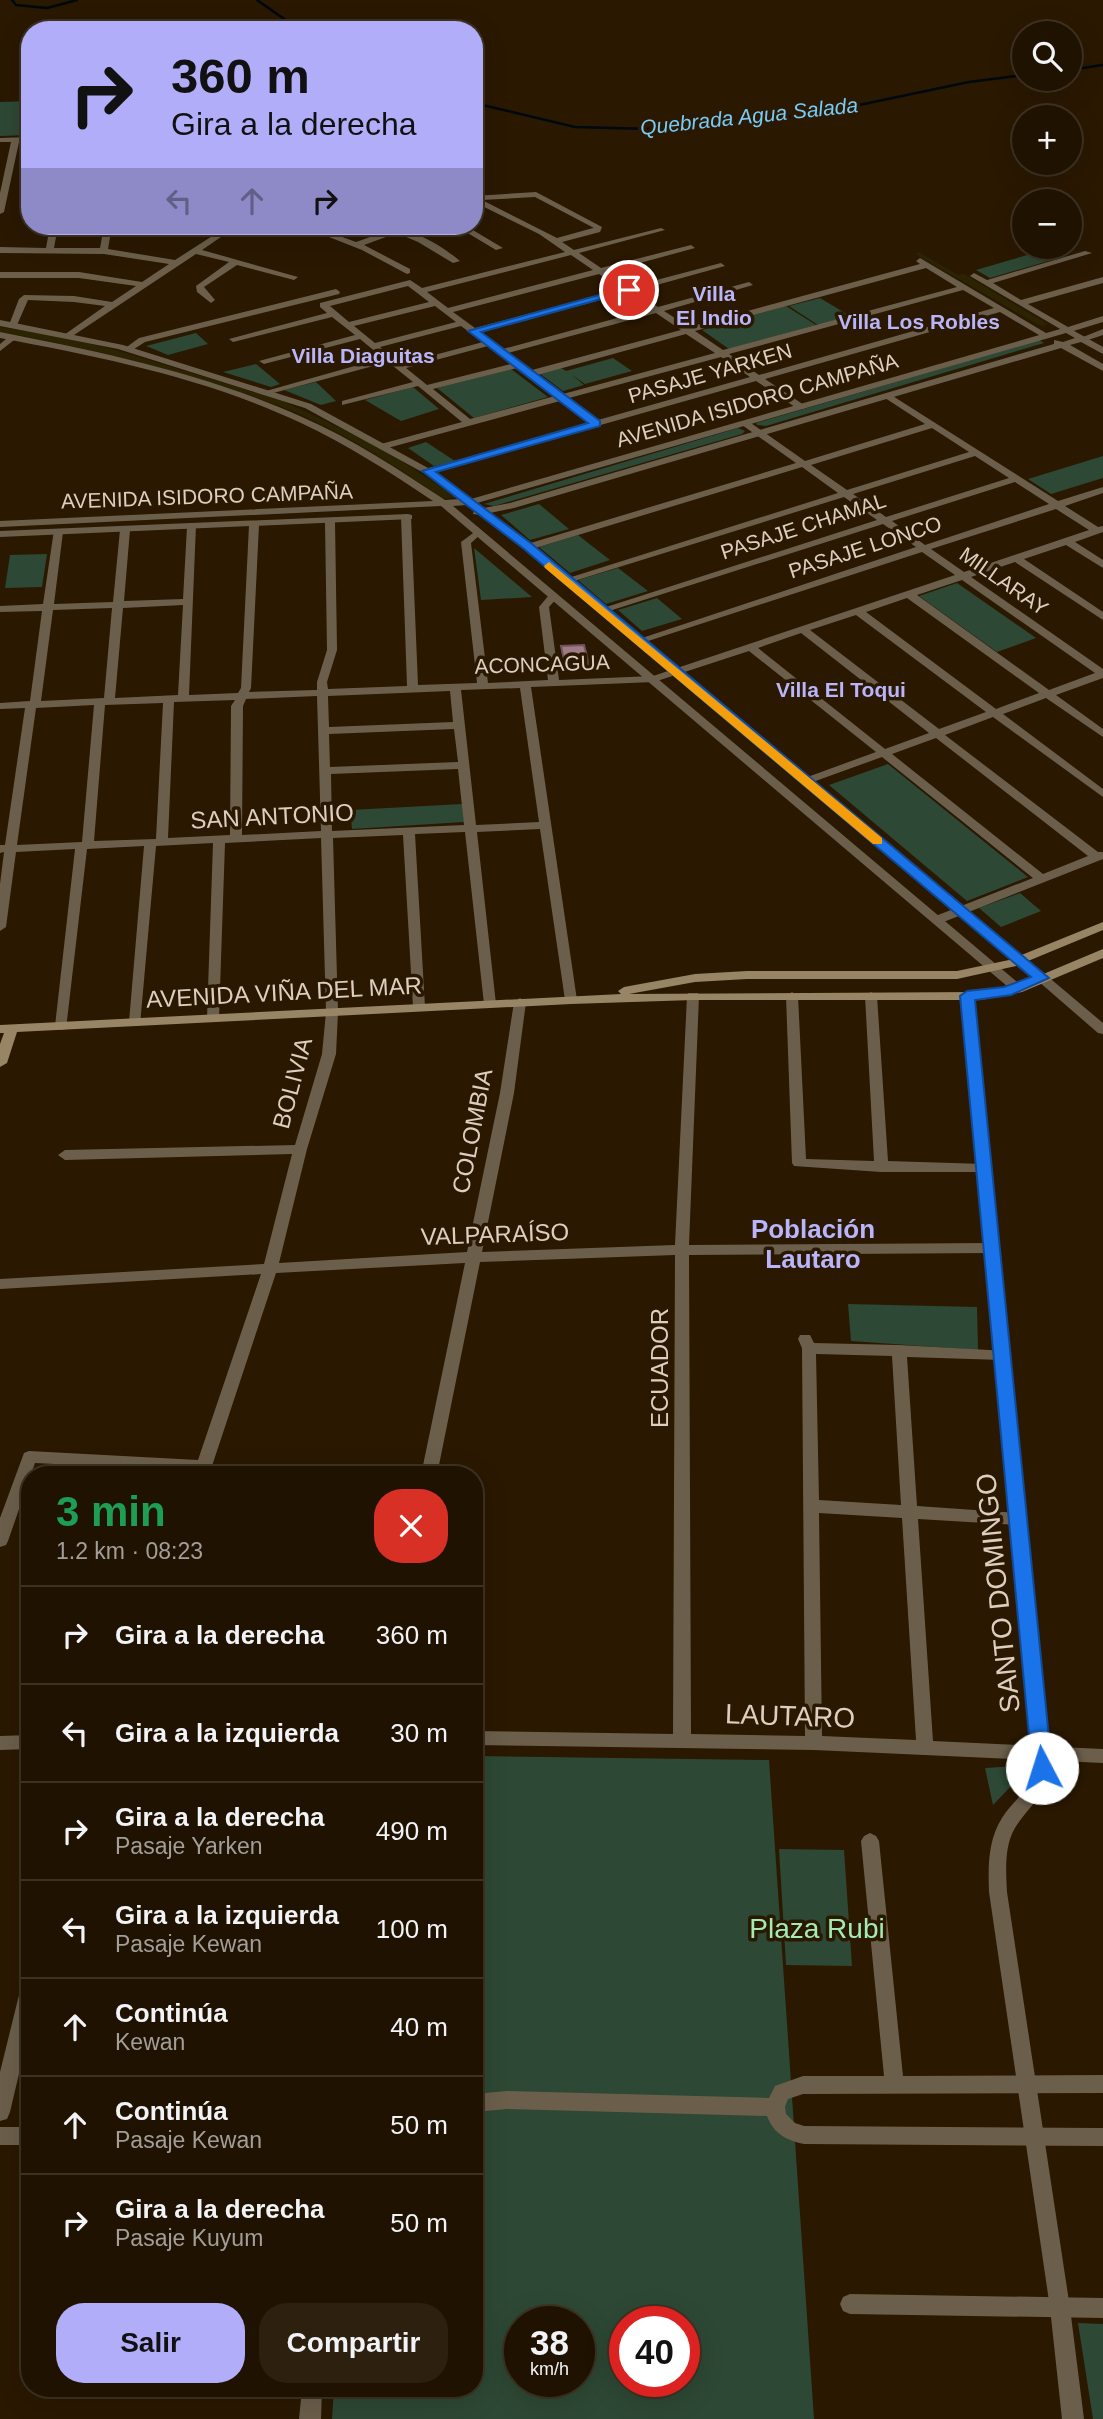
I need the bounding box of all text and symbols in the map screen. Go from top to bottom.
map controls [1012,21,1082,259]
button: search [1012,21,1082,91]
icon: right [56,49,147,140]
text: 360 m [171,49,310,103]
water label: Quebrada Agua Salada [639,93,859,139]
button: + [1012,105,1082,175]
text: Gira a la derecha [171,106,416,142]
icon: left [160,182,198,220]
icon: ahead [233,182,271,220]
icon: right [306,182,344,220]
button: − [1012,189,1082,259]
pin [599,260,659,320]
icon: arrive [610,271,648,309]
district label: Villa El Indio [676,282,752,329]
district label: Villa Los Robles [838,310,1000,333]
street label: PASAJE YARKEN [625,339,795,407]
district label: Villa Diaguitas [291,344,435,367]
street label: AVENIDA ISIDORO CAMPAÑA [613,349,901,451]
street label: AVENIDA ISIDORO CAMPAÑA [61,479,353,513]
street label: PASAJE CHAMAL [717,488,889,564]
street label: PASAJE LONCO [786,511,944,583]
street label: MILLARAY [955,542,1053,620]
street label: ACONCAGUA [474,650,610,678]
district label: Villa El Toqui [776,678,906,701]
street label: SAN ANTONIO [190,798,354,834]
street label: AVENIDA VIÑA DEL MAR [145,971,423,1013]
street label: BOLIVIA [267,1034,317,1132]
street label: COLOMBIA [447,1066,497,1196]
district label: Población Lautaro [751,1214,875,1274]
street label: VALPARAÍSO [420,1218,570,1250]
street label: ECUADOR [646,1308,673,1428]
street label: SANTO DOMINGO [970,1472,1026,1714]
text: 3 min [56,1488,166,1535]
button: close [374,1489,448,1563]
text: 1.2 km · 08:23 [56,1538,203,1564]
icon: right [56,1616,94,1654]
text: Gira a la derecha [115,1620,325,1650]
text: 360 m [376,1620,448,1650]
street label: LAUTARO [724,1698,856,1734]
icon: left [56,1714,94,1752]
text: Gira a la izquierda [115,1718,339,1748]
text: 30 m [390,1718,448,1748]
position arrow [1005,1731,1079,1805]
text: Gira a la derecha [115,1802,325,1832]
icon: right [56,1812,94,1850]
text: 490 m [376,1816,448,1846]
text: Pasaje Yarken [115,1833,262,1859]
text: Gira a la izquierda [115,1900,339,1930]
icon: left [56,1910,94,1948]
park label: Plaza Rubi [749,1913,885,1944]
text: 100 m [376,1914,448,1944]
text: Pasaje Kewan [115,1931,262,1957]
text: Continúa [115,1998,228,2028]
icon: ahead [56,2008,94,2046]
text: 40 m [390,2012,448,2042]
text: Kewan [115,2029,185,2055]
text: Continúa [115,2096,228,2126]
icon: ahead [56,2106,94,2144]
text: 50 m [390,2110,448,2140]
text: Pasaje Kewan [115,2127,262,2153]
text: Gira a la derecha [115,2194,325,2224]
icon: right [56,2204,94,2242]
text: 50 m [390,2208,448,2238]
text: Pasaje Kuyum [115,2225,263,2251]
button: Salir [56,2303,245,2383]
button: Compartir [259,2303,448,2383]
speed limit sign: 40 [609,2306,700,2397]
text: 38 [530,2323,569,2362]
text: km/h [530,2359,569,2379]

